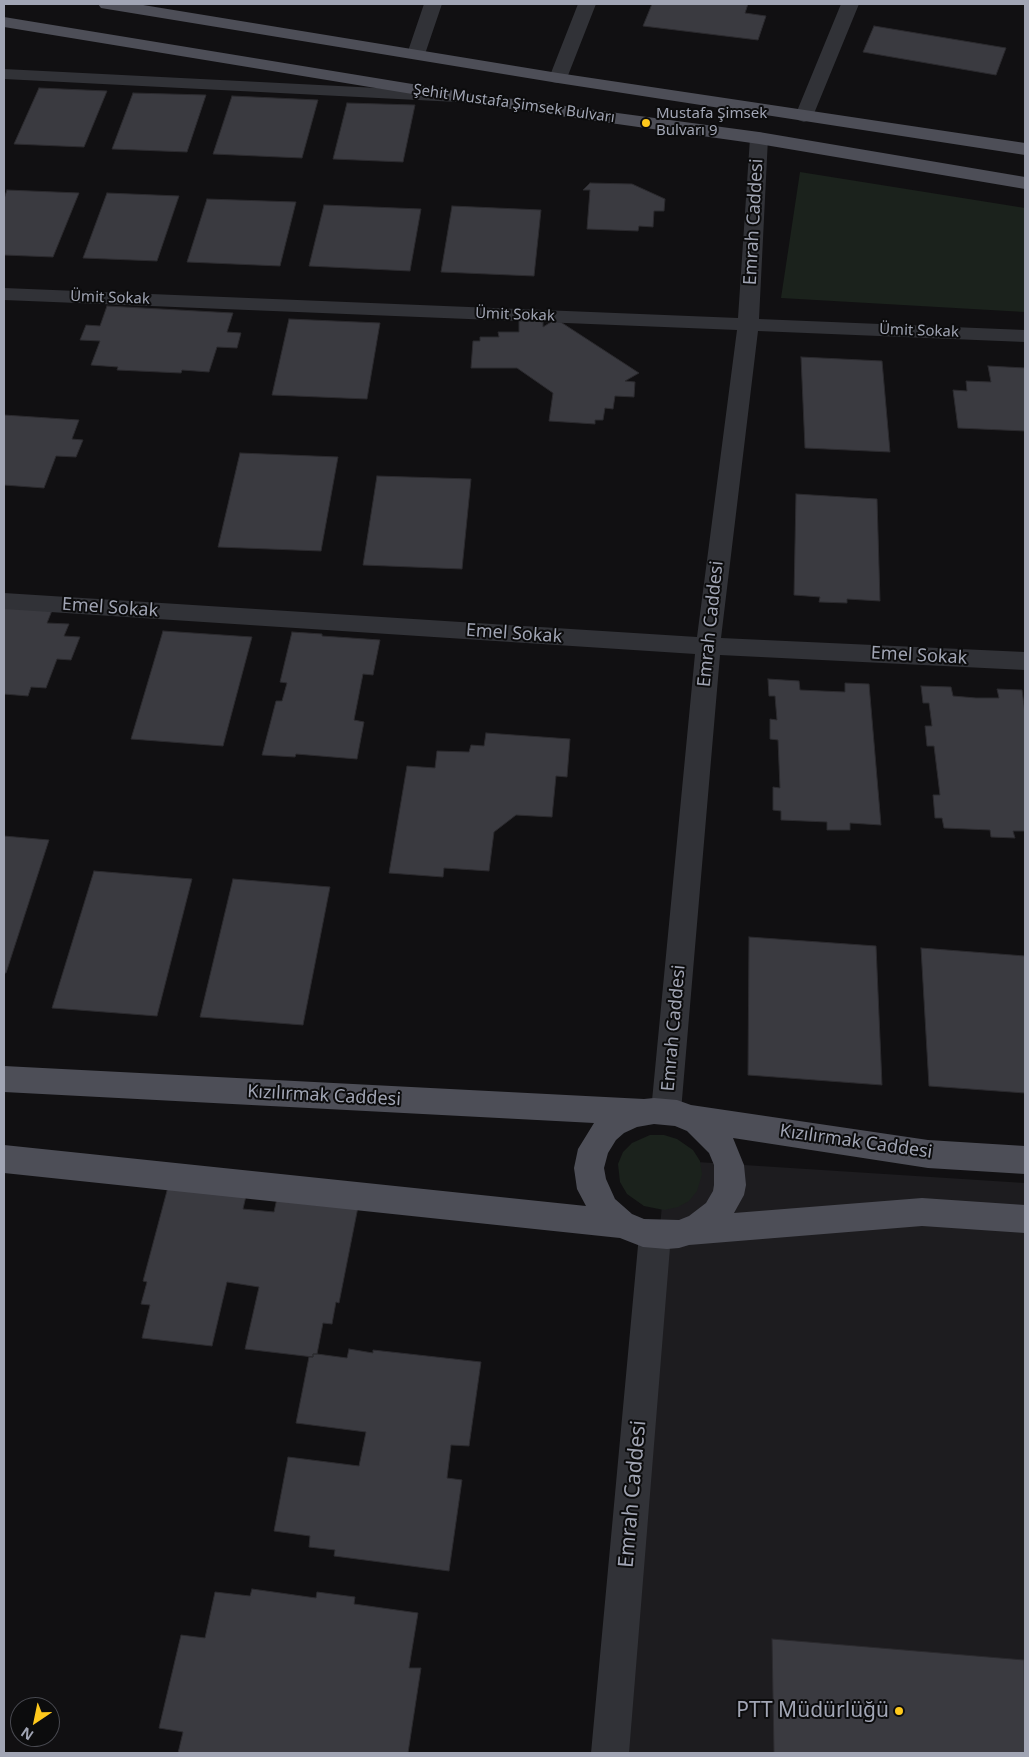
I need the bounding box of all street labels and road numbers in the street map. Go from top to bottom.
street label: Şehit Mustafa Şimsek Bulvarı [412,81,616,127]
street label: Emrah Caddesi [740,158,768,286]
street label: Ümit Sokak [70,288,150,308]
street label: Ümit Sokak [475,305,555,325]
street label: Ümit Sokak [879,321,959,341]
street label: Emrah Caddesi [694,560,728,688]
street label: Emel Sokak [61,594,159,622]
street label: Emel Sokak [465,620,563,648]
street label: Emel Sokak [870,643,968,669]
street label: Emrah Caddesi [658,964,690,1092]
street label: Kızılırmak Caddesi [247,1081,401,1111]
street label: Kızılırmak Caddesi [778,1121,934,1163]
street label: Emrah Caddesi [614,1419,652,1569]

